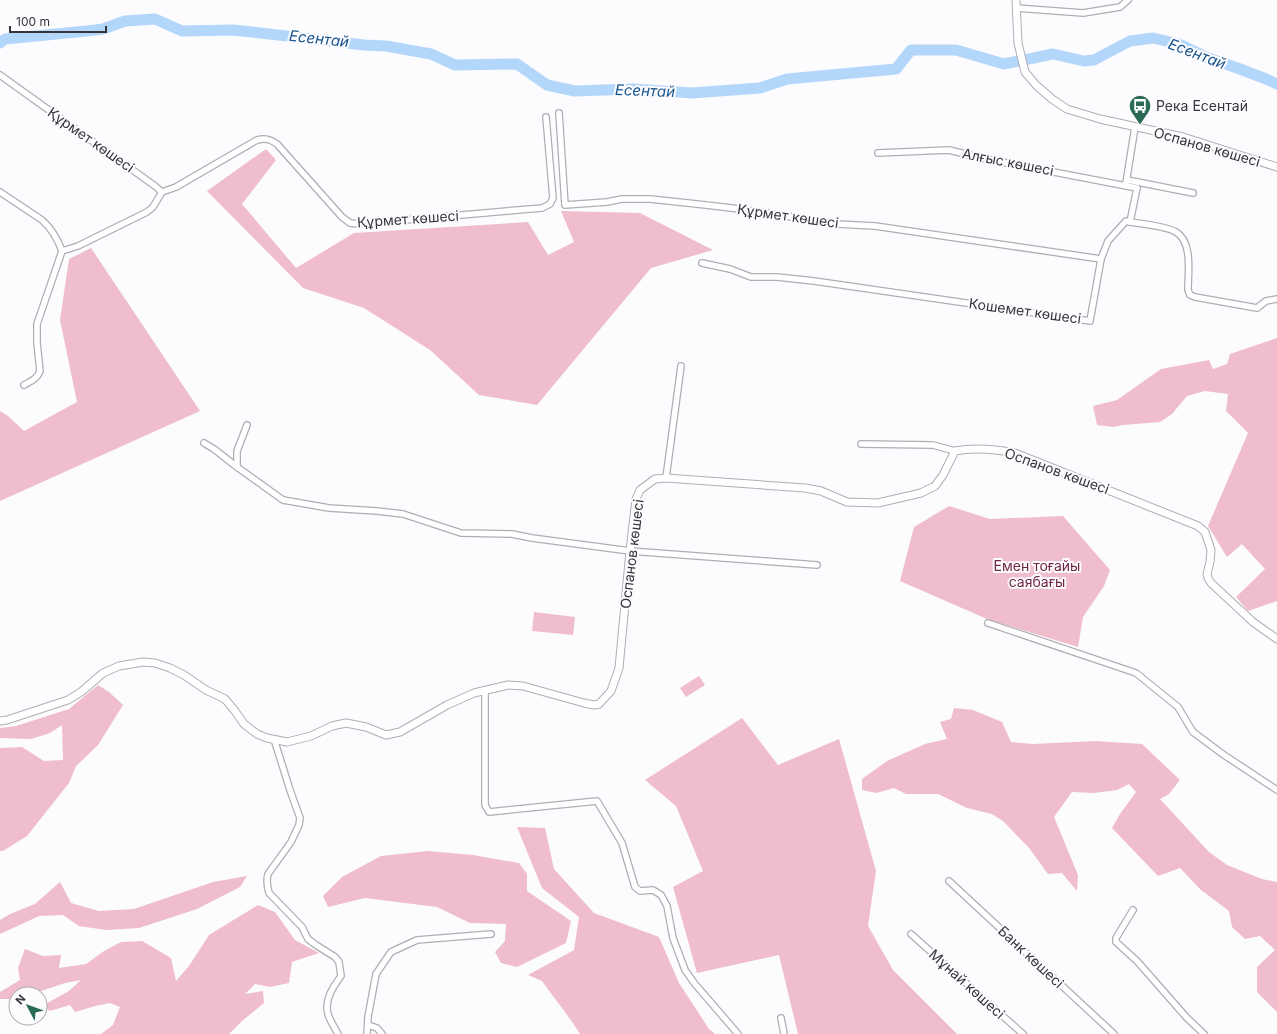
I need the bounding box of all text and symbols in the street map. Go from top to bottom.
scale bar [10,8,106,34]
text: 100 m [16,14,50,29]
water label: Есентай [288,26,350,51]
water label: Есентай [1166,34,1229,73]
water label: Есентай [615,80,676,101]
bus stop icon: Река Есентай [1127,93,1153,126]
place label: Река Есентай [1156,97,1248,114]
street label: Құрмет көшесі [45,103,138,176]
street label: Оспанов көшесі [1152,123,1262,170]
street label: Алғыс көшесі [961,144,1055,179]
street label: Құрмет көшесі [736,200,840,231]
street label: Құрмет көшесі [357,206,459,231]
street label: Кошемет көшесі [968,294,1082,327]
street label: Оспанов көшесі [1003,444,1112,497]
street label: Оспанов көшесі [616,498,647,610]
park label: Емен тоғайы саябағы [994,557,1080,590]
street label: Банк көшесі [995,922,1068,991]
street label: Мұнай көшесі [926,945,1009,1022]
north arrow [8,986,48,1026]
text: N [12,992,28,1007]

